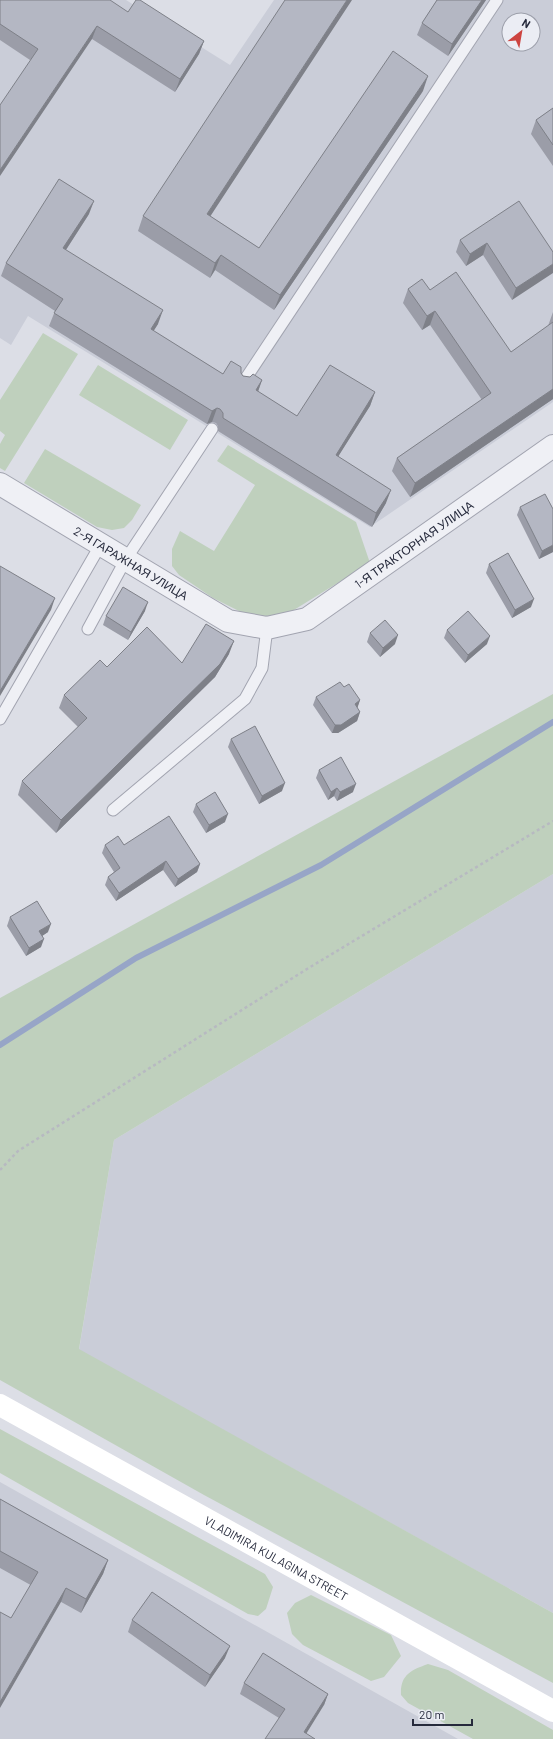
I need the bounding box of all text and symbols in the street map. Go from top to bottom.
north arrow [501,12,541,52]
text: N [520,16,533,30]
street label: 1-Я ТРАКТОРНАЯ УЛИЦА [351,497,476,591]
street label: 2-Я ГАРАЖНАЯ УЛИЦА [72,523,191,602]
street label: VLADIMIRA KULAGINA STREET [202,1513,351,1603]
scale bar [413,1701,472,1727]
text: 20 m [419,1707,445,1721]

